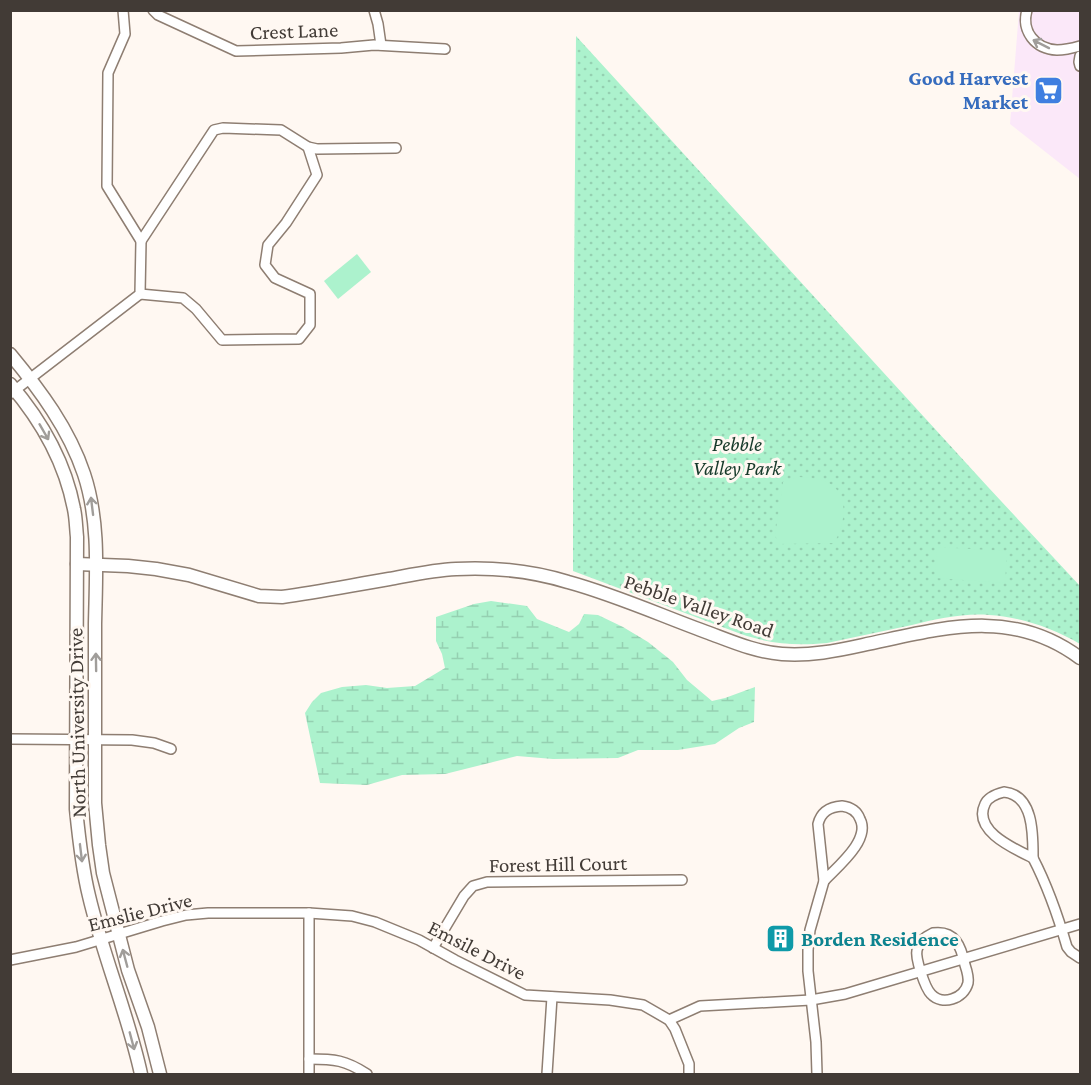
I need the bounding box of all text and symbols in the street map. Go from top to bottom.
street label: Crest Lane [249,17,339,45]
one-way arrow [1032,38,1050,50]
place label: Good Harvest Market [908,66,1028,114]
supermarket icon: Good Harvest Market [1033,74,1065,106]
one-way arrow [39,423,51,440]
park label: Pebble Valley Park [693,432,782,480]
one-way arrow [86,497,97,517]
street label: Pebble Valley Road [621,569,777,643]
street label: North University Drive [63,628,91,818]
one-way arrow [90,652,101,672]
one-way arrow [76,843,87,863]
street label: Forest Hill Court [489,851,628,877]
street label: Emslie Drive [85,887,195,937]
street label: Emsile Drive [424,915,530,985]
building icon: Borden Residence [764,923,796,955]
place label: Borden Residence [801,927,959,951]
one-way arrow [119,949,130,968]
one-way arrow [127,1031,138,1050]

